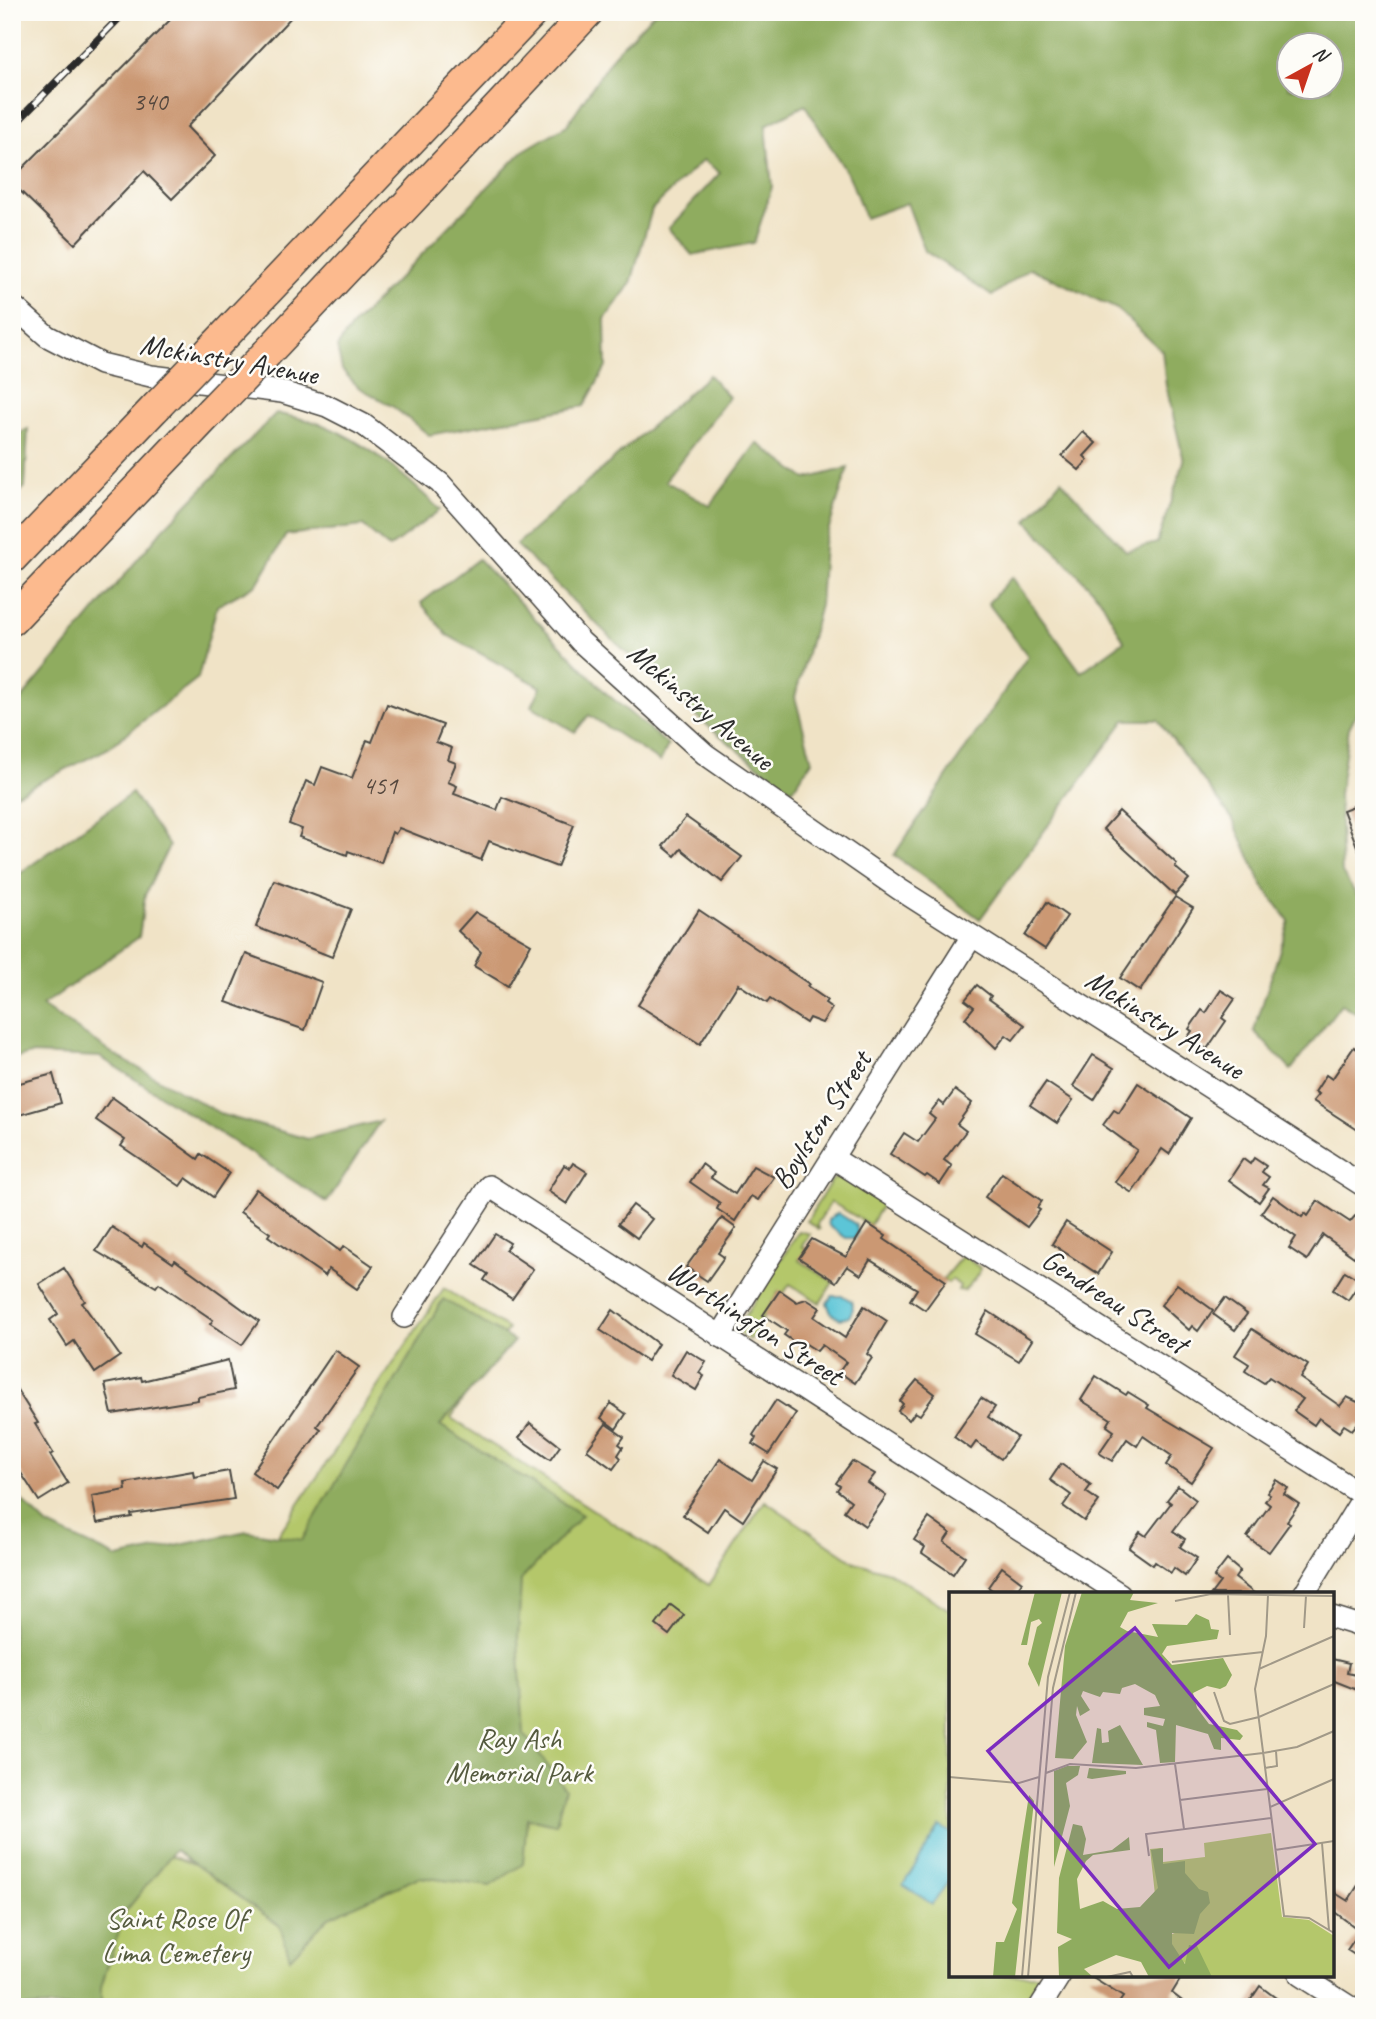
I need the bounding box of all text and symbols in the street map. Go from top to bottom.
north arrow [1274,32,1344,102]
text: N [1308,41,1335,69]
house number: 340 [132,85,170,118]
street label: Mckinstry Avenue [137,325,323,394]
street label: Mckinstry Avenue [620,634,784,780]
house number: 451 [362,769,399,802]
street label: Mckinstry Avenue [1079,960,1253,1089]
street label: Boylston Street [762,1041,881,1196]
street label: Gendreau Street [1035,1240,1198,1364]
street label: Worthington Street [660,1252,853,1396]
inset map [949,1592,1334,1977]
park label: Ray Ash Memorial Park [446,1719,594,1791]
park label: Saint Rose Of Lima Cemetery [102,1899,253,1971]

